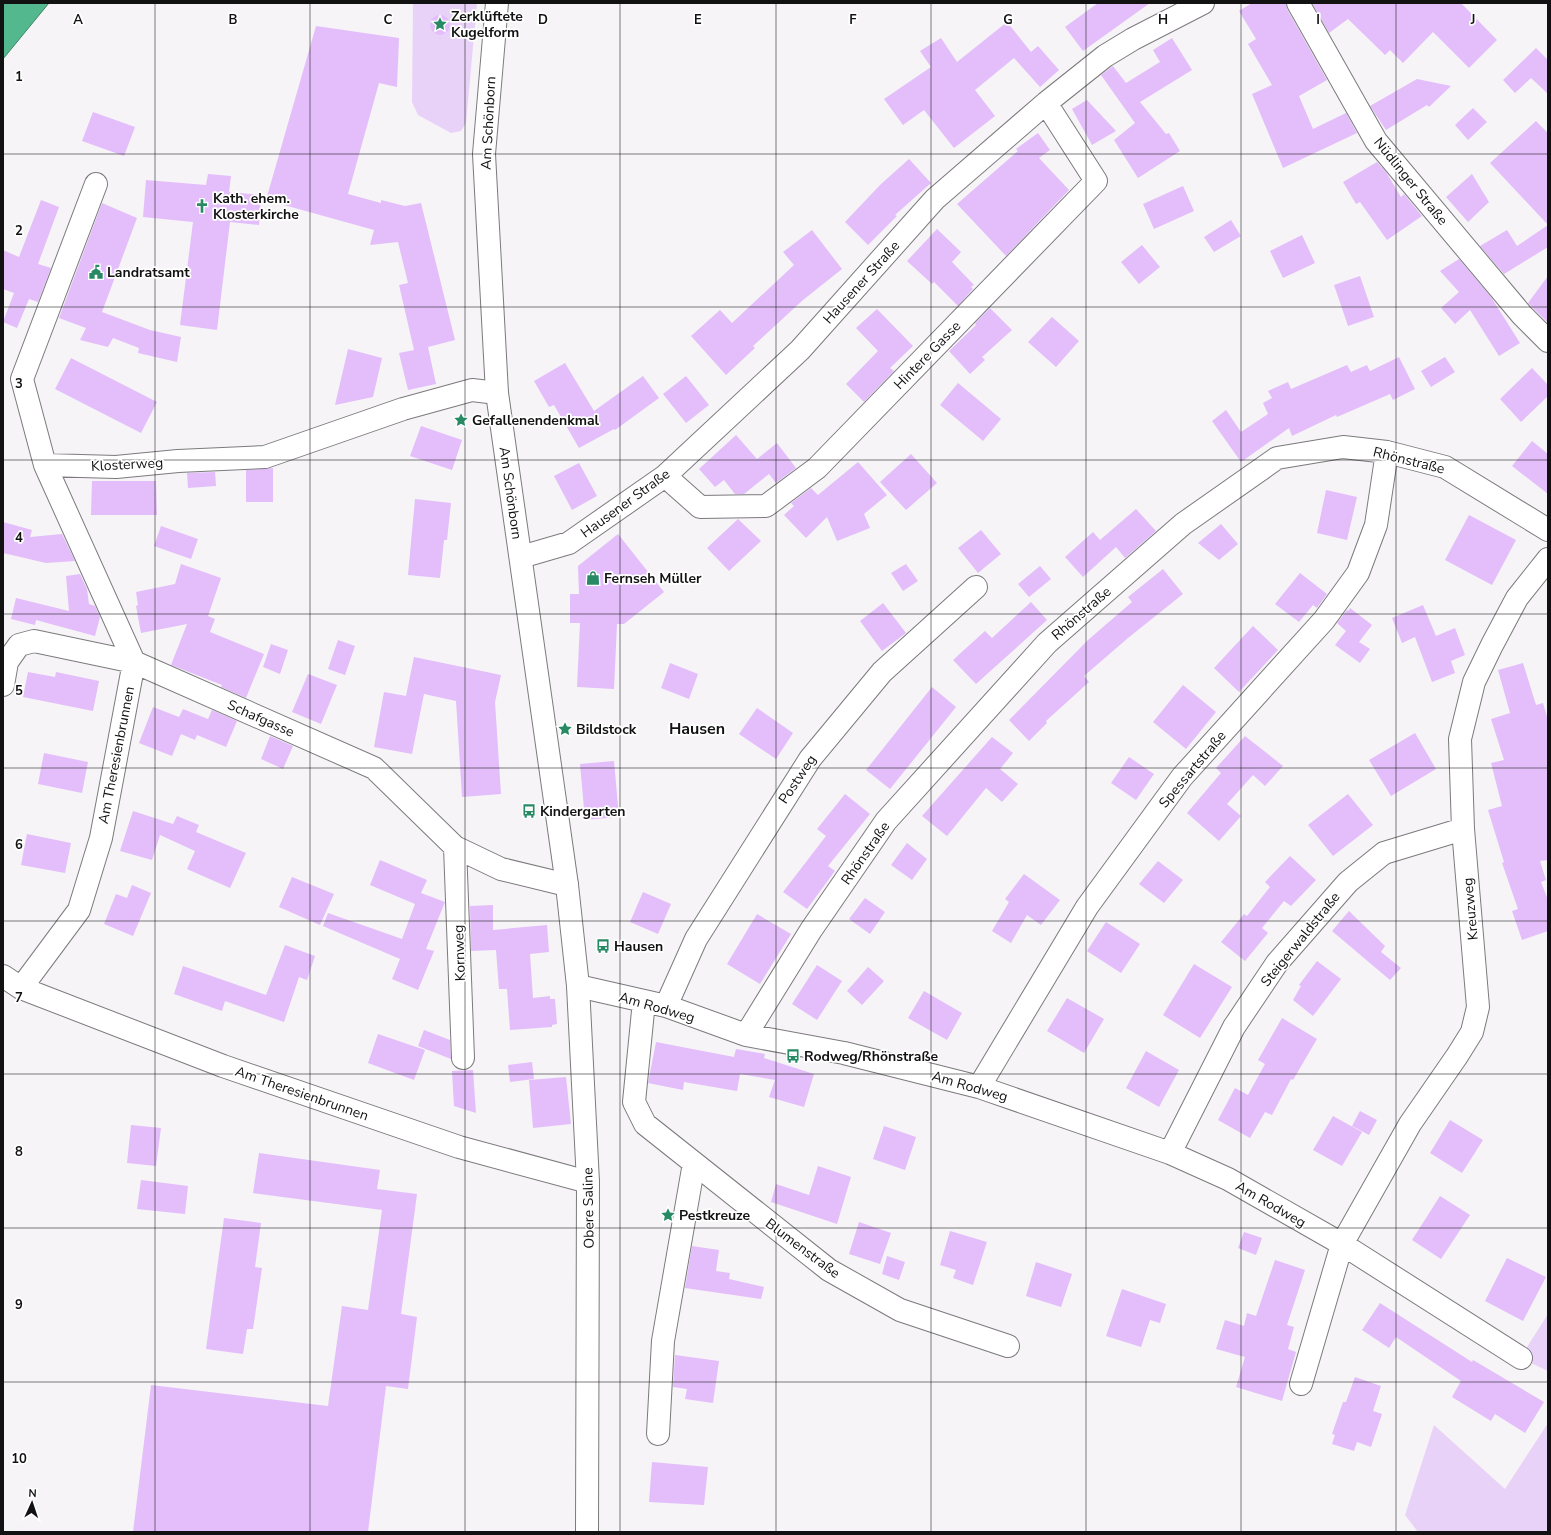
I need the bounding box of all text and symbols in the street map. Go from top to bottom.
place label: Zerklüftete Kugelform [451,7,523,42]
text: A [73,11,83,29]
text: B [229,11,238,29]
text: C [384,11,393,29]
text: D [538,11,548,29]
text: E [694,11,702,29]
text: F [849,11,857,29]
text: G [1003,11,1013,29]
text: H [1158,11,1168,29]
text: I [1316,11,1320,29]
text: J [1470,11,1475,29]
place icon: Zerklüftete Kugelform [432,16,448,32]
text: 1 [15,68,23,86]
street label: Am Schönborn [477,76,500,170]
street label: Nüdlinger Straße [1369,133,1452,229]
place label: Kath. ehem. Klosterkirche [213,189,299,224]
church icon: Kath. ehem. Klosterkirche [194,198,210,214]
text: 2 [15,222,23,240]
street label: Hausener Straße [819,237,904,328]
place label: Landratsamt [107,263,190,282]
public building icon: Landratsamt [88,264,104,280]
street label: Hintere Gasse [890,317,965,394]
text: 3 [15,375,23,393]
place label: Gefallenendenkmal [472,411,600,430]
place icon: Gefallenendenkmal [453,412,469,428]
street label: Rhönstraße [1371,442,1447,479]
street label: Am Schönborn [495,445,526,541]
street label: Klosterweg [90,453,164,476]
street label: Hausener Straße [577,465,674,542]
text: 4 [15,529,23,547]
place label: Fernseh Müller [604,569,702,588]
shop icon: Fernseh Müller [585,570,601,586]
street label: Rhönstraße [1048,582,1115,645]
text: 5 [15,682,23,700]
street label: Am Theresienbrunnen [94,685,139,825]
street label: Schafgasse [224,695,297,742]
district label: Hausen [669,718,725,740]
place label: Bildstock [576,720,637,739]
place icon: Bildstock [557,721,573,737]
street label: Spessartstraße [1154,727,1230,812]
street label: Postweg [774,751,821,808]
place label: Kindergarten [540,802,626,821]
bus stop icon: Kindergarten [521,803,537,819]
street label: Rhönstraße [837,818,894,889]
text: 6 [15,836,23,854]
street label: Kreuzweg [1458,877,1483,941]
street label: Steigerwaldstraße [1256,888,1344,991]
street label: Kornweg [449,924,470,982]
place label: Hausen [614,937,663,956]
bus stop icon: Hausen [595,938,611,954]
street label: Am Rodweg [617,988,697,1027]
text: 7 [15,989,23,1007]
place label: Rodweg/Rhönstraße [804,1047,939,1066]
bus stop icon: Rodweg/Rhönstraße [785,1048,801,1064]
street label: Am Theresienbrunnen [233,1062,371,1125]
street label: Am Rodweg [930,1067,1010,1106]
text: 8 [15,1143,23,1161]
street label: Obere Saline [578,1167,599,1249]
street label: Am Rodweg [1232,1177,1309,1232]
place label: Pestkreuze [679,1206,751,1225]
place icon: Pestkreuze [660,1207,676,1223]
street label: Blumenstraße [762,1214,844,1283]
text: 9 [15,1296,23,1314]
text: 10 [11,1450,27,1468]
north arrow [12,1483,52,1523]
text: N [28,1486,37,1501]

